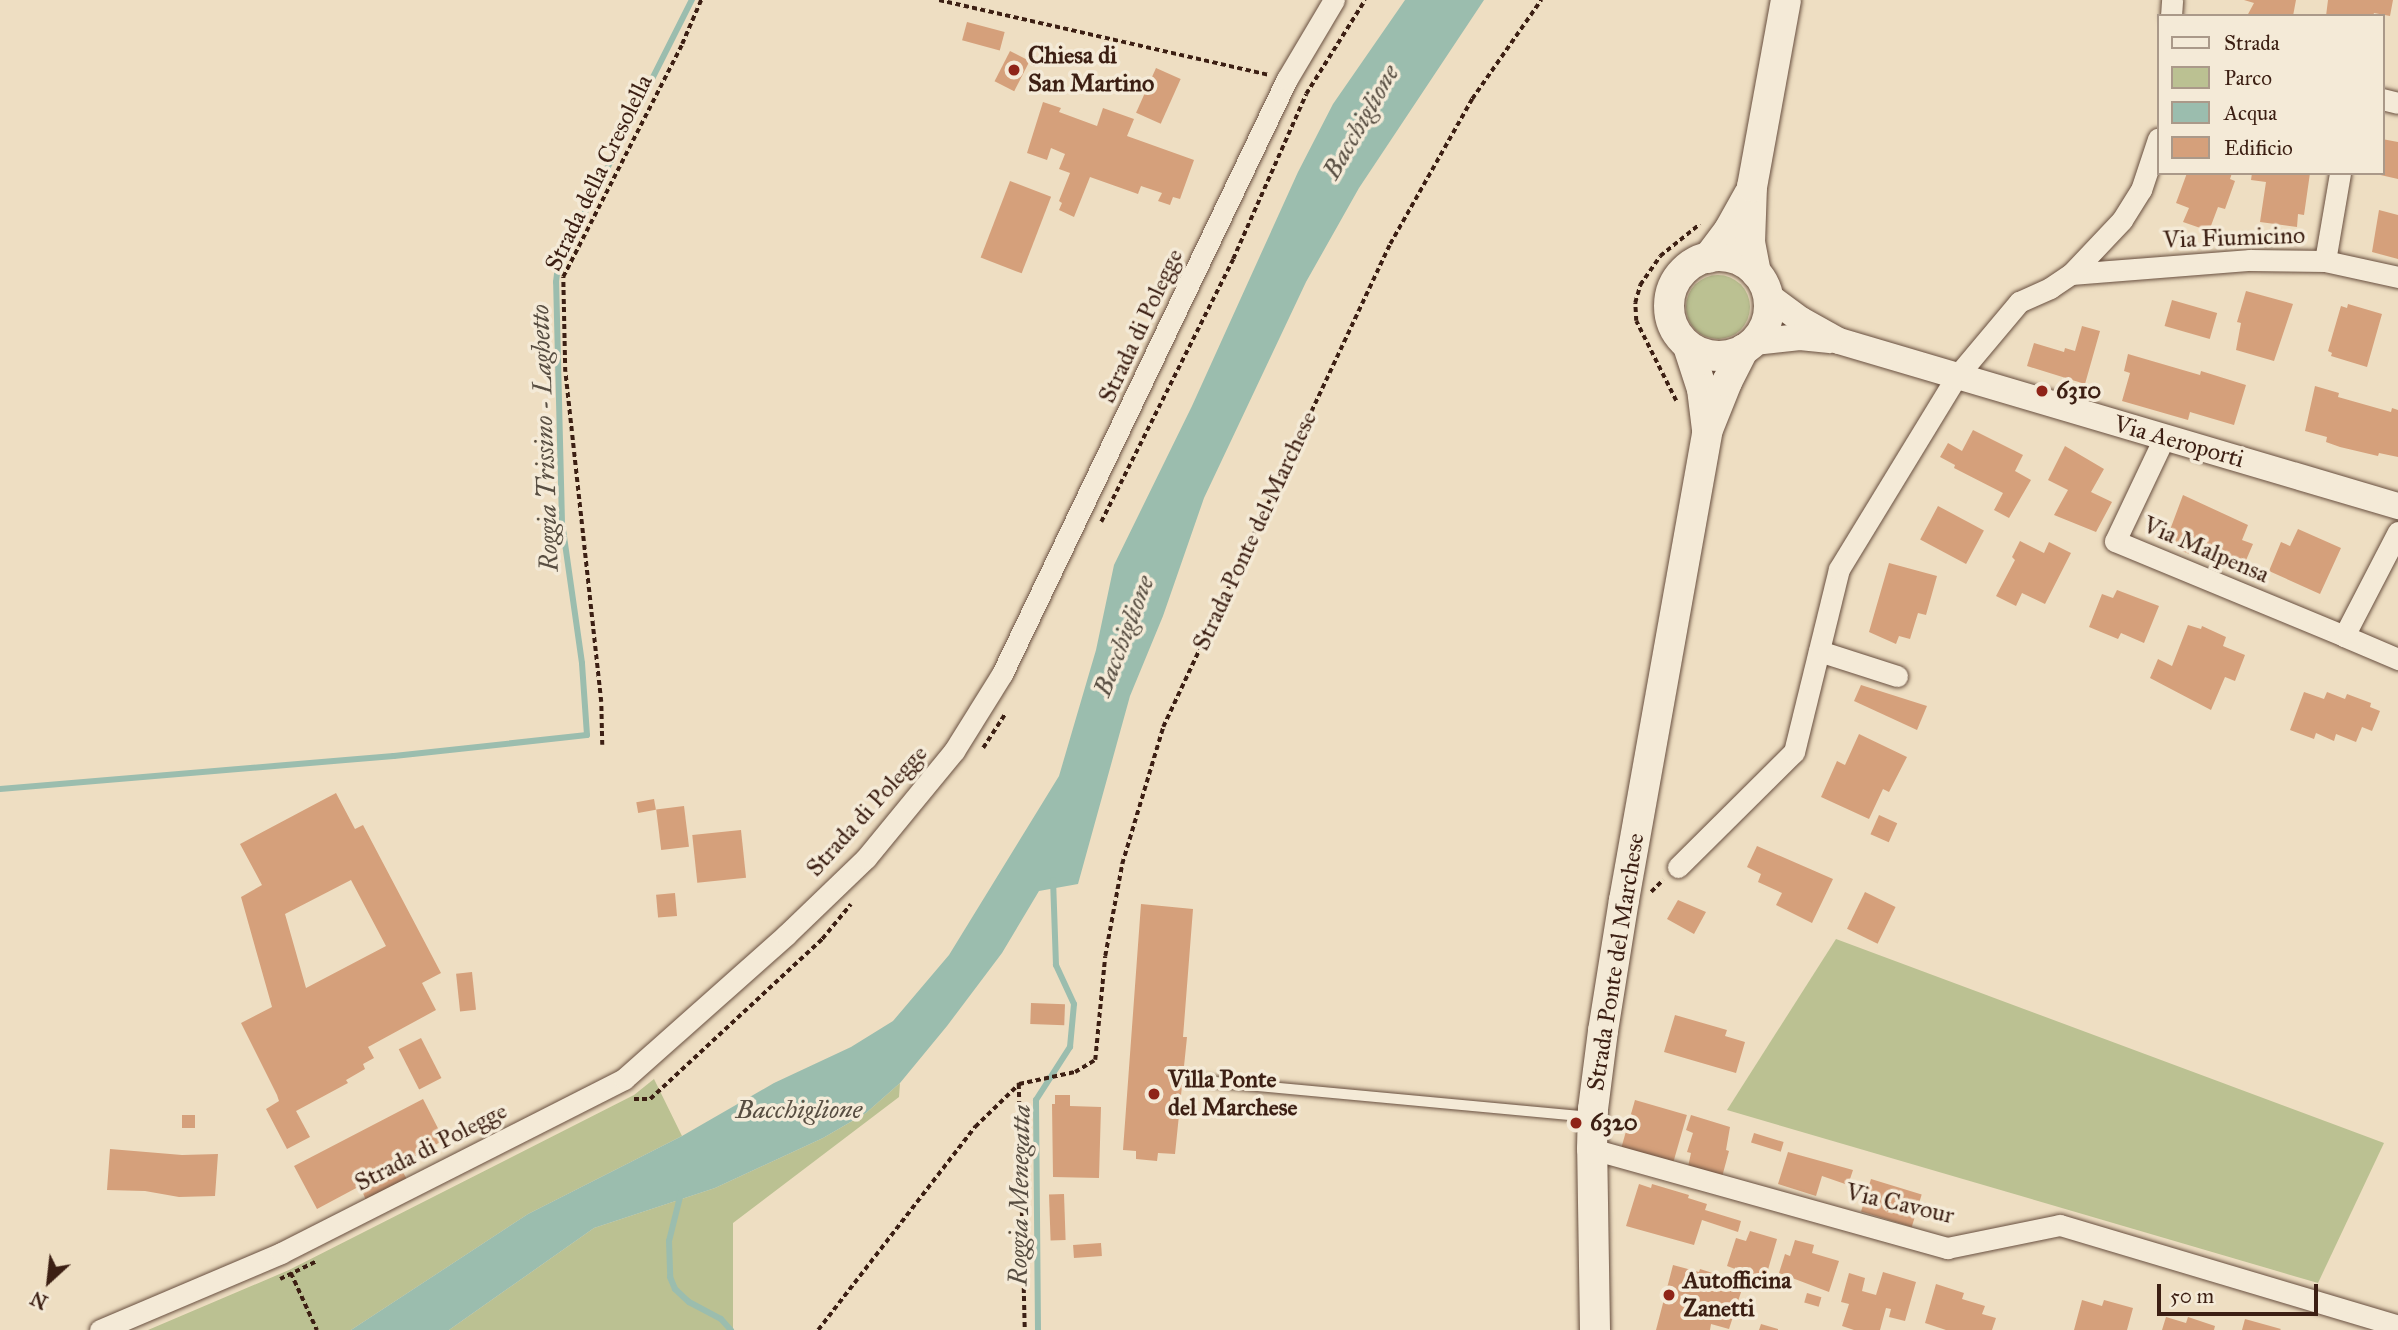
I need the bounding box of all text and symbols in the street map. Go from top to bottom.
legend [2156,14,2384,175]
text: Strada [2224,30,2280,56]
place label: Chiesa di San Martino [1028,42,1154,98]
water label: Bacchiglione [1316,59,1406,185]
marker: Chiesa di San Martino [1006,62,1022,78]
text: Parco [2224,65,2272,91]
street label: Strada della Cresolella [539,70,659,276]
text: Acqua [2224,100,2277,126]
text: Edificio [2224,135,2293,161]
street label: Via Fiumicino [2162,221,2306,255]
street label: Strada di Polegge [1093,244,1189,408]
water label: Roggia Trissino - Laghetto [525,304,565,572]
place label: 6310 [2056,377,2101,405]
marker: 6310 [2034,383,2050,399]
street label: Strada Ponte del Marchese [1187,407,1323,655]
street label: Via Aeroporti [2111,410,2247,474]
street label: Via Malpensa [2139,511,2273,589]
water label: Bacchiglione [1087,571,1161,701]
street label: Strada di Polegge [801,739,933,883]
street label: Strada Ponte del Marchese [1581,831,1651,1093]
place label: Villa Ponte del Marchese [1168,1066,1298,1122]
marker: Villa Ponte del Marchese [1146,1086,1162,1102]
water label: Bacchiglione [736,1094,862,1126]
street label: Strada di Polegge [350,1096,512,1198]
water label: Roggia Menegatta [1003,1104,1037,1286]
place label: 6320 [1590,1109,1638,1137]
marker: 6320 [1568,1115,1584,1131]
street label: Via Cavour [1843,1178,1957,1230]
north arrow [14,1246,84,1316]
place label: Autofficina Zanetti [1683,1267,1791,1323]
scale bar [2160,1270,2321,1314]
text: 50 m [2170,1283,2214,1309]
text: N [27,1286,52,1314]
marker: Autofficina Zanetti [1661,1287,1677,1303]

